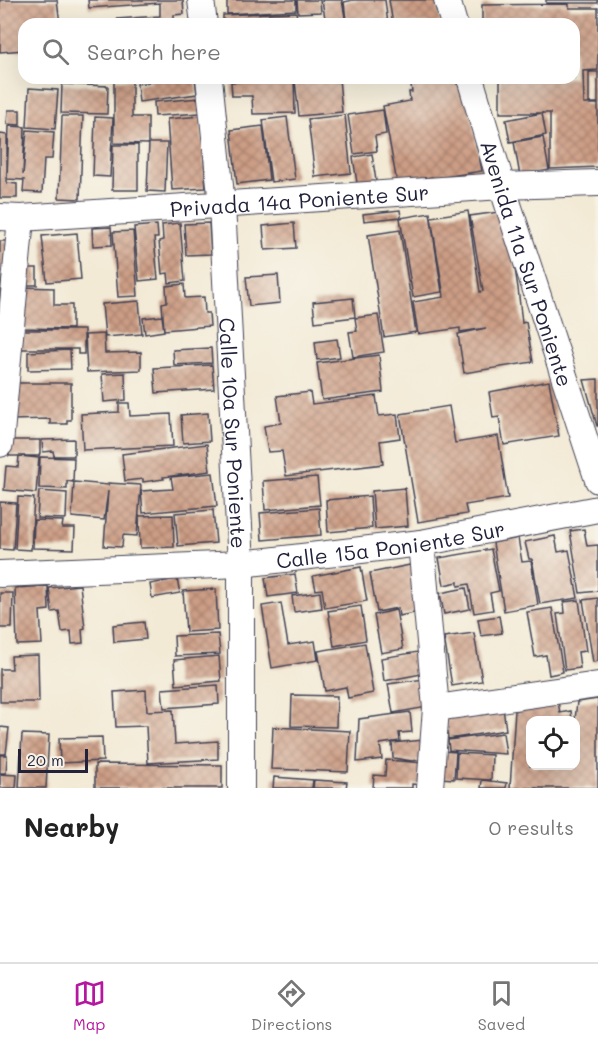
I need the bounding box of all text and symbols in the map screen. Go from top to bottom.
search box [18,18,580,84]
icon: search [39,35,72,68]
text: Search here [87,37,221,66]
street label: Avenida 11a Sur Poniente [476,137,580,390]
street label: Privada 14a Poniente Sur [169,177,430,222]
street label: Calle 10a Sur Poniente [214,317,254,549]
street label: Calle 15a Poniente Sur [275,514,507,573]
map controls [526,716,580,770]
button: locate [526,716,580,770]
scale bar [18,746,88,774]
text: 20 m [27,749,64,770]
text: Nearby [24,810,119,844]
text: 0 results [489,814,574,840]
tab: Map [73,977,106,1034]
tab: Directions [251,977,332,1034]
tab: Saved [478,977,525,1034]

